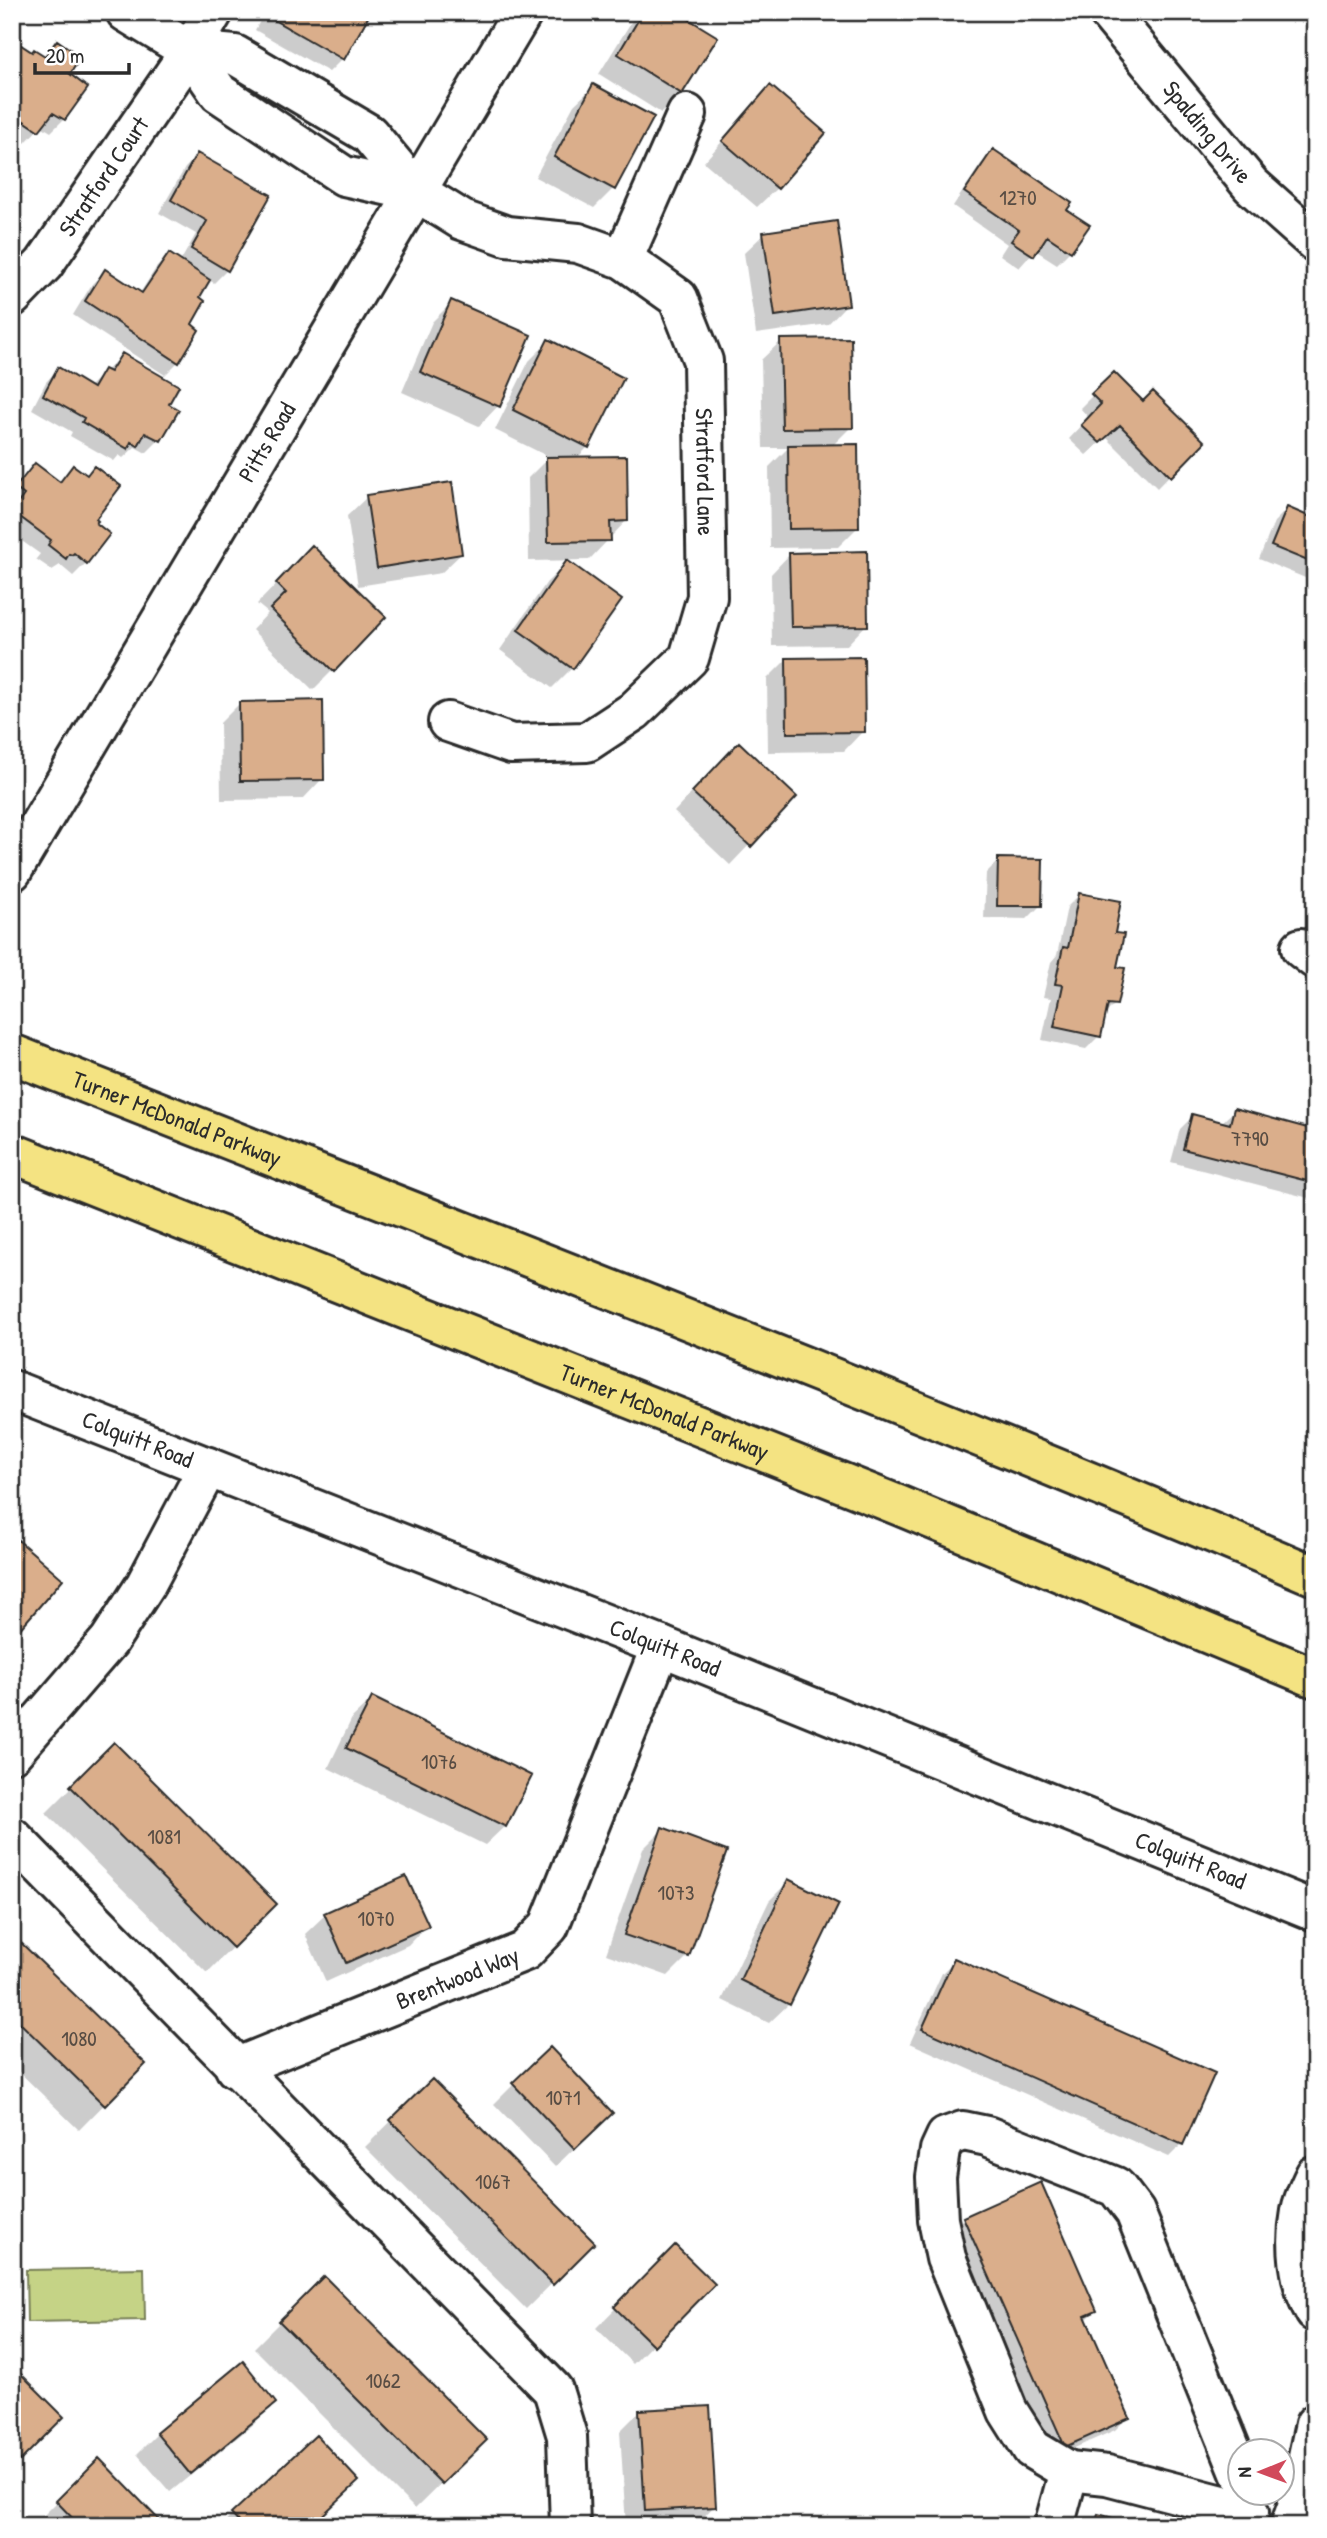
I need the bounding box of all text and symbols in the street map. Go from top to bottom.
scale bar [35,32,130,76]
text: 20 m [46,41,84,70]
street label: Spalding Drive [1156,74,1260,190]
street label: Stratford Court [51,109,156,242]
house number: 1270 [999,183,1037,212]
street label: Pitts Road [230,396,302,487]
street label: Stratford Lane [689,408,723,536]
street label: Turner McDonald Parkway [68,1062,286,1173]
house number: 7790 [1231,1124,1269,1153]
street label: Turner McDonald Parkway [555,1355,774,1467]
street label: Colquitt Road [78,1402,198,1475]
street label: Colquitt Road [605,1610,726,1683]
house number: 1076 [421,1747,457,1776]
house number: 1081 [147,1822,181,1851]
street label: Colquitt Road [1131,1823,1251,1896]
house number: 1073 [658,1878,694,1907]
house number: 1070 [358,1904,394,1933]
street label: Brentwood Way [391,1938,523,2016]
house number: 1080 [61,2024,97,2053]
house number: 1071 [545,2083,581,2112]
house number: 1067 [475,2167,511,2196]
house number: 1062 [365,2366,401,2395]
north arrow [1226,2436,1296,2506]
text: N [1231,2467,1257,2478]

